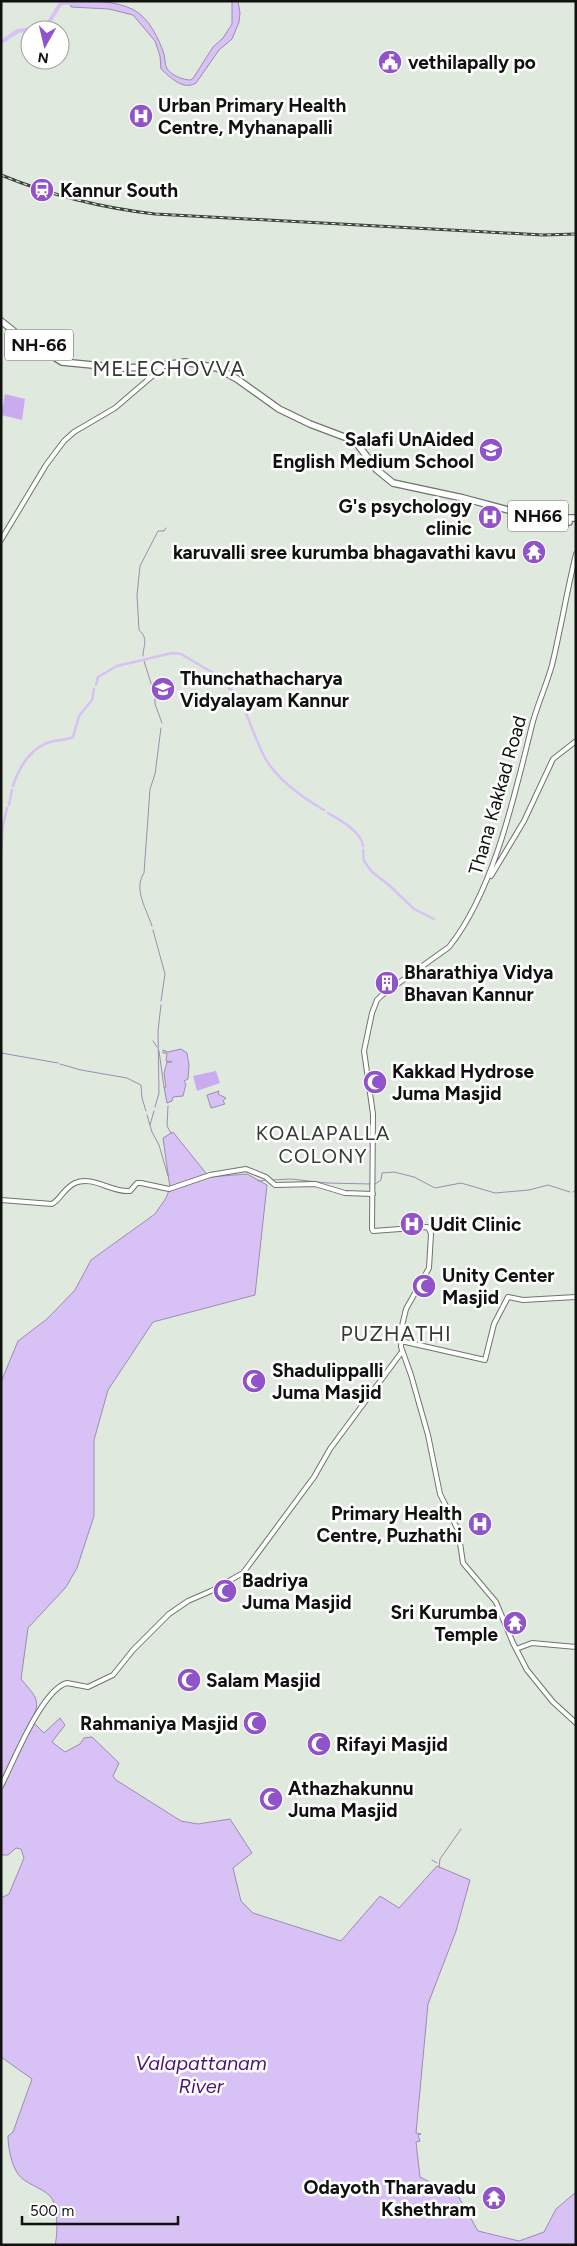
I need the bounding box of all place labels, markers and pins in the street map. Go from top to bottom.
public building icon: vethilapally po [377,49,403,75]
place label: vethilapally po [408,51,536,74]
place label: Urban Primary Health Centre, Myhanapalli [158,94,346,139]
hospital icon: Urban Primary Health Centre, Myhanapalli [128,103,154,129]
station icon: Kannur South [29,177,55,203]
place label: Kannur South [60,179,178,202]
place label: Salafi UnAided English Medium School [272,428,474,473]
school or university icon: Salafi UnAided English Medium School [478,437,504,463]
place label: G's psychology clinic [339,495,472,540]
hospital icon: G's psychology clinic [477,504,503,530]
temple icon: karuvalli sree kurumba bhagavathi kavu [521,539,547,565]
place label: karuvalli sree kurumba bhagavathi kavu [173,541,516,564]
place label: Thunchathacharya Vidyalayam Kannur [180,667,349,712]
school or university icon: Thunchathacharya Vidyalayam Kannur [150,676,176,702]
place label: Bharathiya Vidya Bhavan Kannur [404,961,553,1006]
building icon: Bharathiya Vidya Bhavan Kannur [374,970,400,996]
place label: Kakkad Hydrose Juma Masjid [392,1060,534,1105]
mosque icon: Kakkad Hydrose Juma Masjid [362,1069,388,1095]
hospital icon: Udit Clinic [399,1211,425,1237]
place label: Udit Clinic [430,1213,521,1236]
place label: Unity Center Masjid [442,1264,555,1309]
mosque icon: Unity Center Masjid [411,1273,437,1299]
place label: Shadulippalli Juma Masjid [272,1359,384,1404]
mosque icon: Shadulippalli Juma Masjid [241,1368,267,1394]
place label: Primary Health Centre, Puzhathi [316,1502,462,1547]
hospital icon: Primary Health Centre, Puzhathi [467,1511,493,1537]
place label: Badriya Juma Masjid [242,1569,352,1614]
mosque icon: Badriya Juma Masjid [212,1578,238,1604]
place label: Sri Kurumba Temple [390,1601,498,1646]
temple icon: Sri Kurumba Temple [502,1610,528,1636]
mosque icon: Salam Masjid [176,1667,202,1693]
place label: Salam Masjid [206,1669,321,1692]
mosque icon: Rahmaniya Masjid [242,1710,268,1736]
place label: Rahmaniya Masjid [80,1712,238,1735]
mosque icon: Rifayi Masjid [306,1731,332,1757]
place label: Rifayi Masjid [336,1733,448,1756]
place label: Athazhakunnu Juma Masjid [288,1777,414,1822]
mosque icon: Athazhakunnu Juma Masjid [258,1786,284,1812]
place label: Odayoth Tharavadu Kshethram [304,2176,476,2221]
temple icon: Odayoth Tharavadu Kshethram [481,2185,507,2211]

